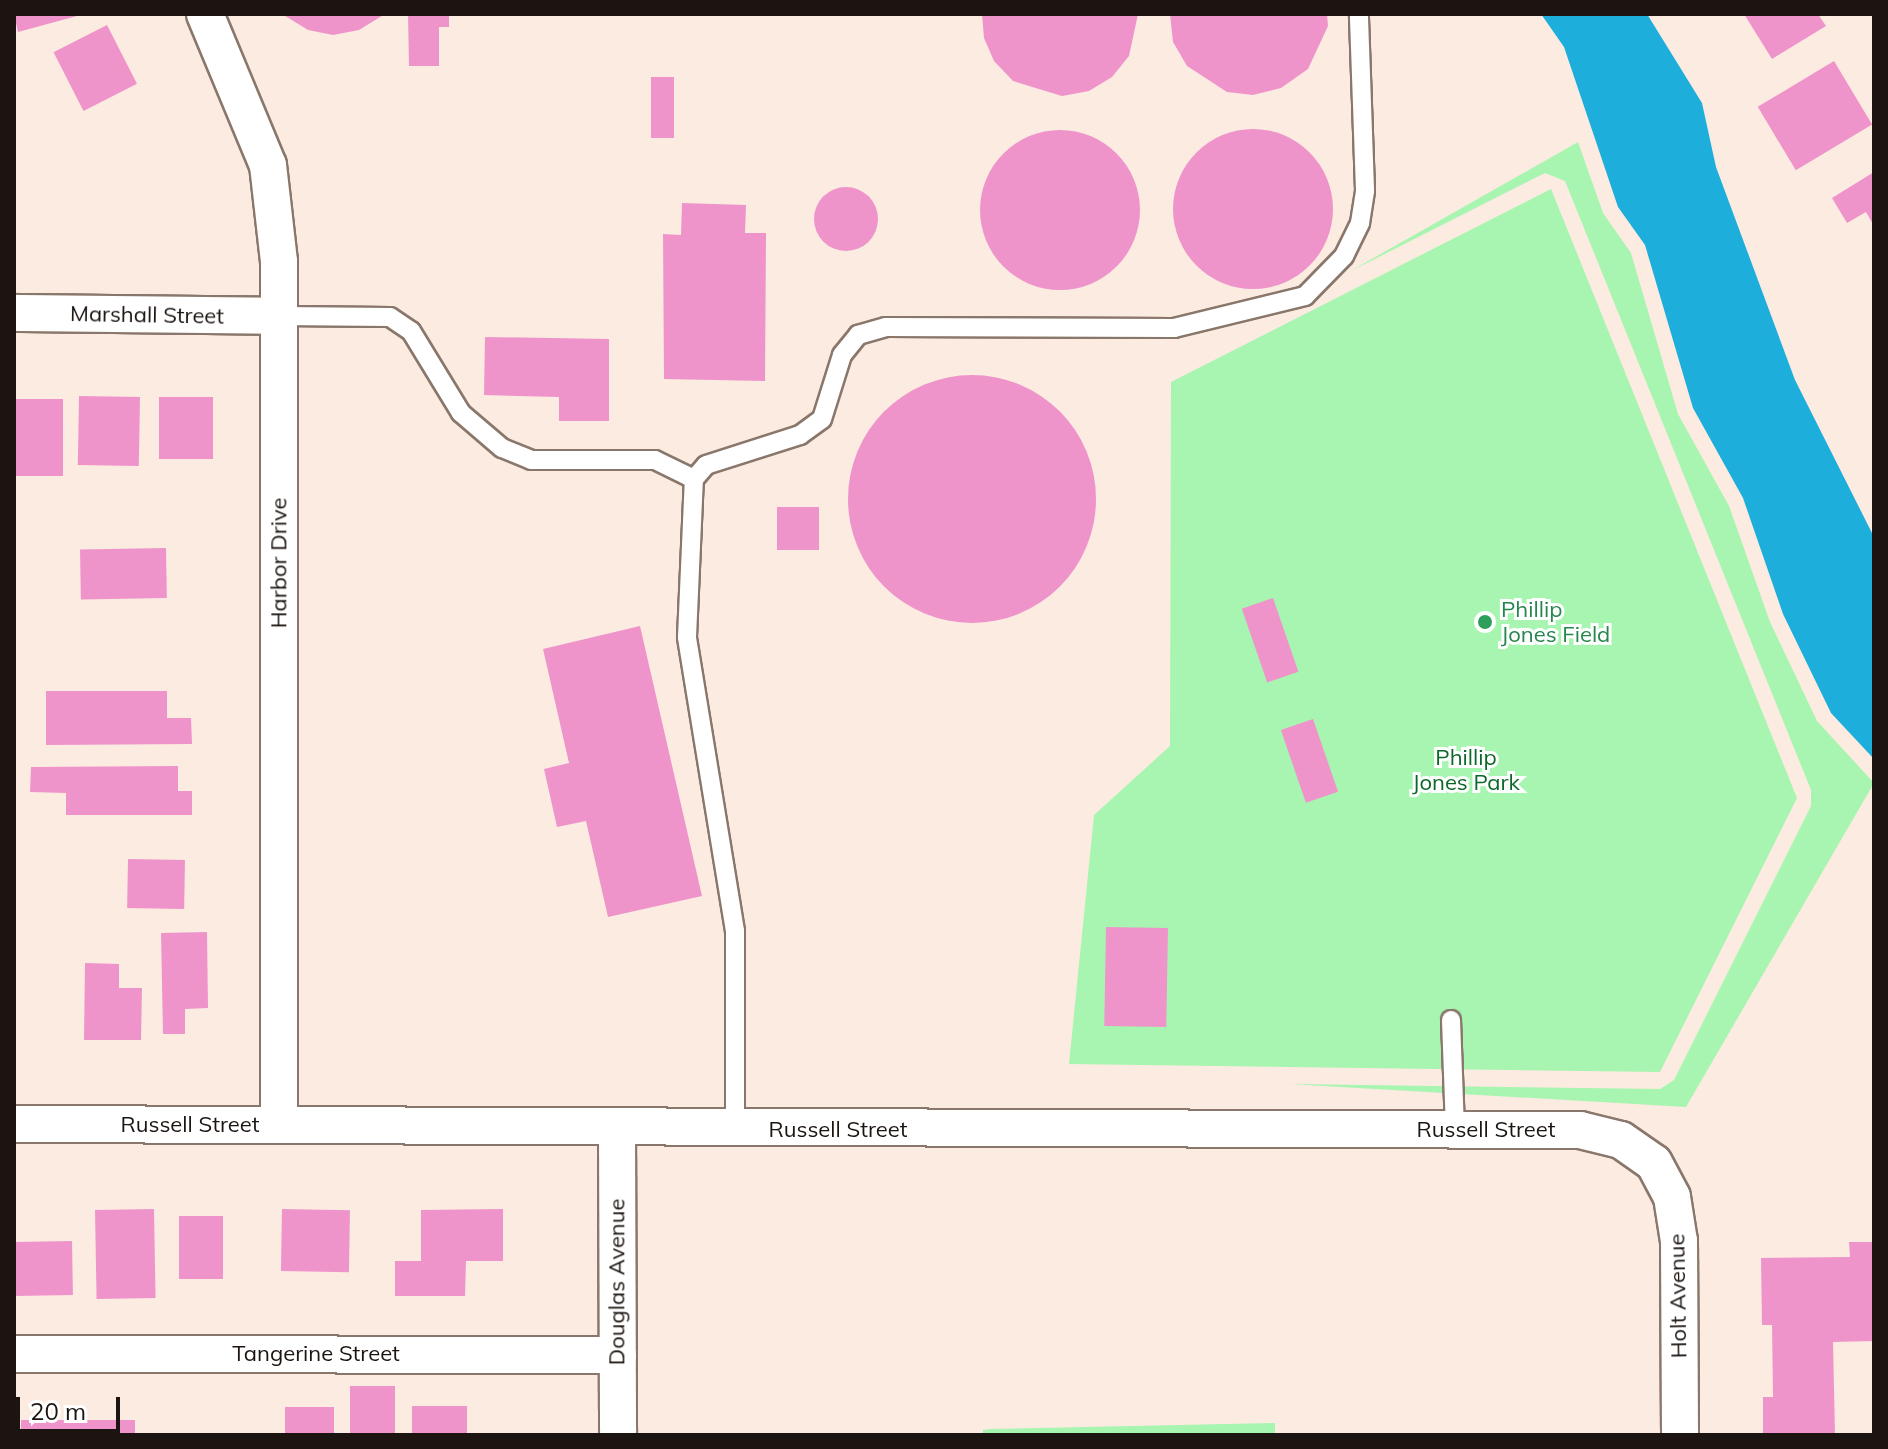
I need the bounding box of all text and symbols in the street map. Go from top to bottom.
street label: Marshall Street [70,300,224,330]
street label: Harbor Drive [266,498,292,628]
place label: Phillip Jones Field [1501,596,1610,648]
marker: Phillip Jones Field [1476,613,1494,631]
park label: Phillip Jones Park [1412,744,1520,796]
street label: Russell Street [121,1112,259,1138]
street label: Russell Street [769,1117,907,1143]
street label: Russell Street [1417,1117,1555,1143]
street label: Douglas Avenue [604,1199,630,1365]
street label: Holt Avenue [1664,1233,1692,1359]
street label: Tangerine Street [232,1341,400,1367]
scale bar [20,1381,124,1431]
text: 20 m [30,1396,86,1426]

